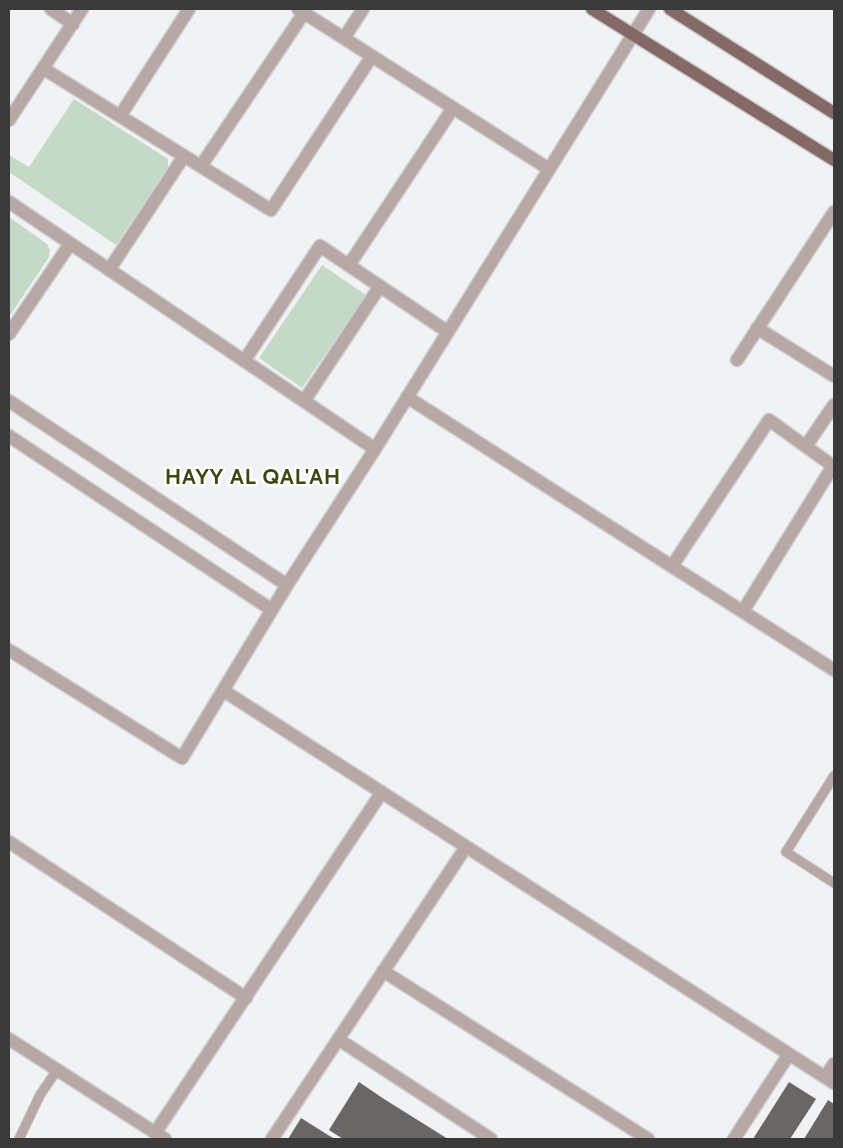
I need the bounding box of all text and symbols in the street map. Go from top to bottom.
district label: HAYY AL QAL'AH [165,463,341,490]

